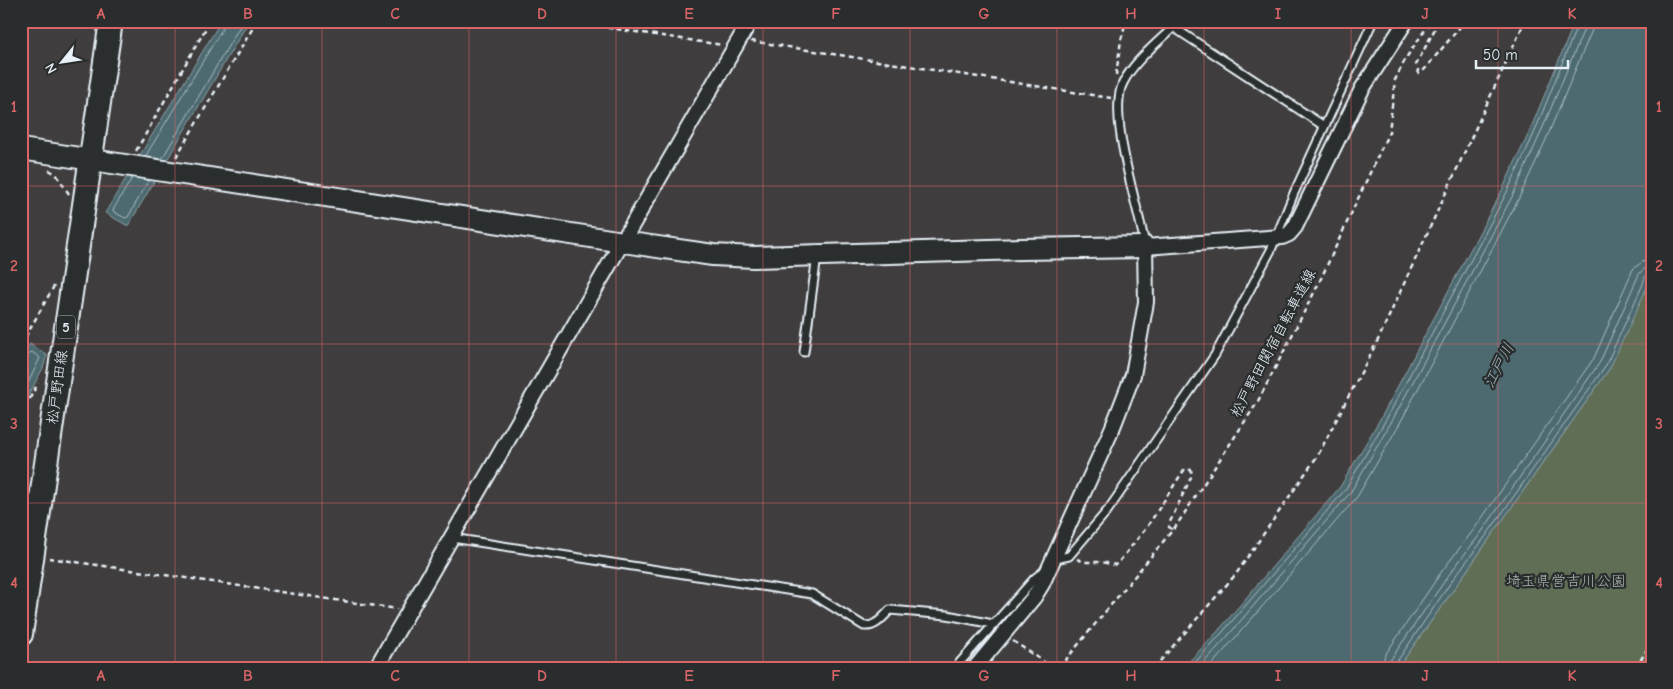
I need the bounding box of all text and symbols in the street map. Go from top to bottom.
text: A [97,5,106,23]
text: B [243,5,253,23]
text: C [390,5,400,23]
text: D [537,5,547,23]
text: E [684,5,694,23]
text: F [831,5,841,23]
text: G [978,5,990,23]
text: H [1125,5,1137,23]
text: I [1275,5,1281,23]
text: J [1421,5,1429,23]
text: K [1567,5,1577,23]
north arrow [38,38,88,88]
scale bar [1476,38,1568,70]
text: 50 m [1483,46,1518,64]
text: N [42,60,61,76]
text: 1 [11,98,17,116]
text: 1 [1656,98,1662,116]
text: 2 [10,257,18,275]
text: 2 [1655,257,1663,275]
street label: 松戸野田関宿自転車道線 [1226,266,1320,420]
road number: 5 [57,316,75,338]
water label: 江戸川 [1480,340,1518,391]
street label: 松戸野田線 [43,349,71,425]
text: 3 [10,415,18,433]
text: 3 [1655,415,1663,433]
park label: 埼玉県営吉川公園 [1506,572,1626,590]
text: 4 [10,574,18,592]
text: 4 [1655,574,1663,592]
text: A [97,667,106,685]
text: B [243,667,253,685]
text: C [390,667,400,685]
text: D [537,667,547,685]
text: E [684,667,694,685]
text: F [831,667,841,685]
text: G [978,667,990,685]
text: H [1125,667,1137,685]
text: I [1275,667,1281,685]
text: J [1421,667,1429,685]
text: K [1567,667,1577,685]

